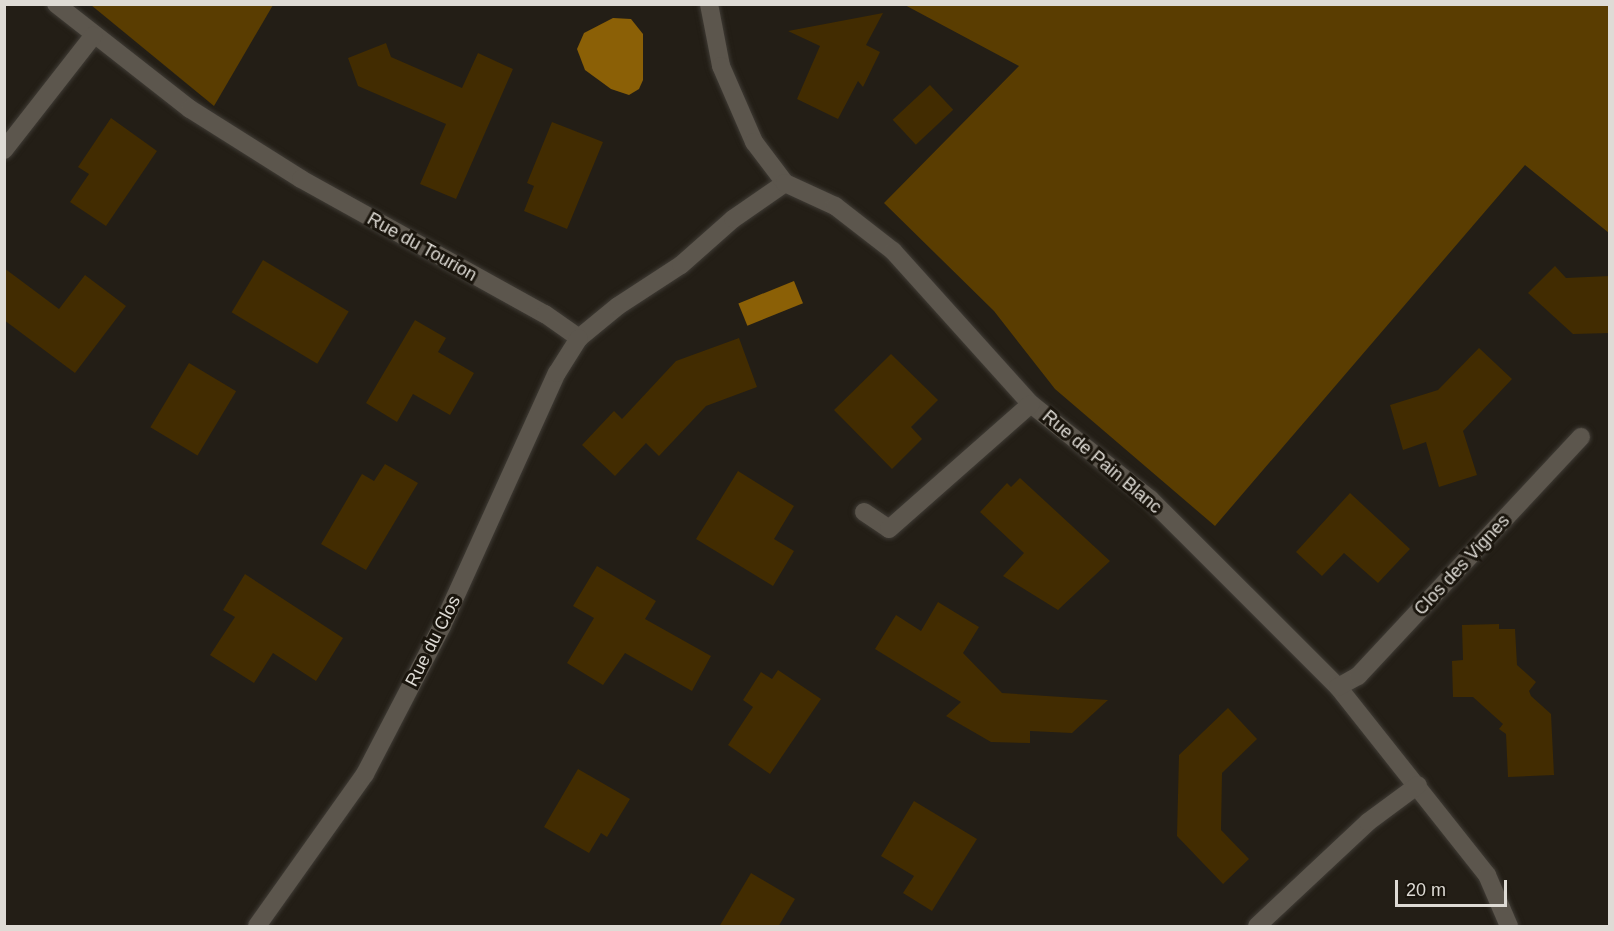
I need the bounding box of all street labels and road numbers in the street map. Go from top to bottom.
street label: Rue du Tourion [363,208,481,286]
street label: Rue de Pain Blanc [1038,406,1166,518]
street label: Clos des Vignes [1410,510,1514,620]
street label: Rue du Clos [401,592,465,690]

